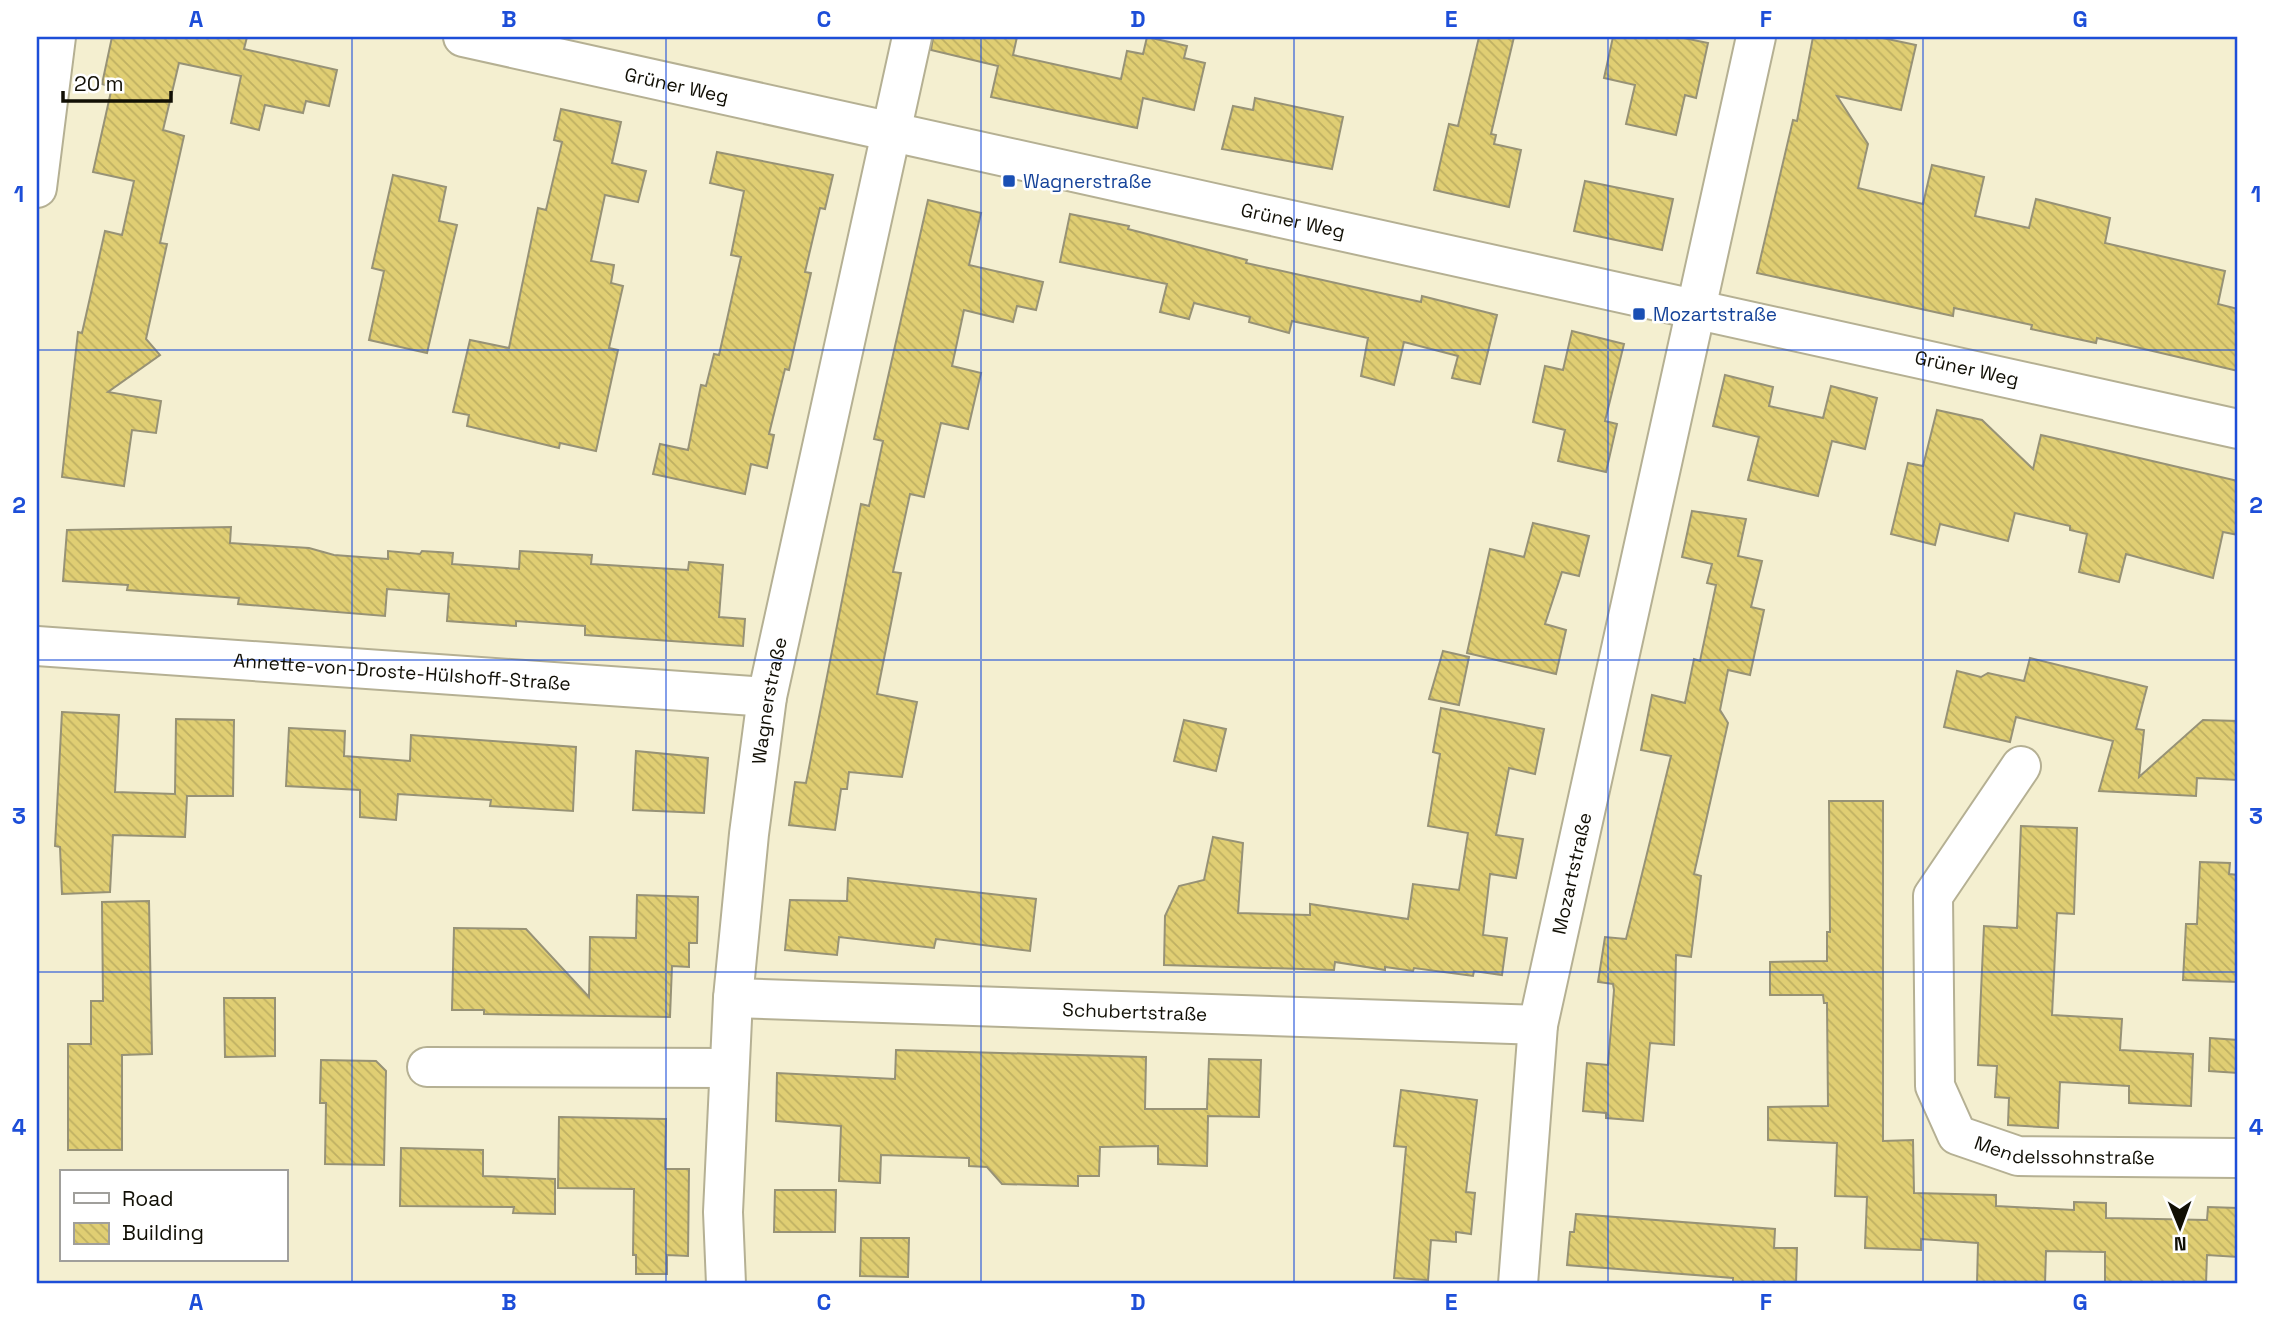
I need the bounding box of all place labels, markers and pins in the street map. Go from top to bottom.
place label: Wagnerstraße [1023,169,1152,194]
marker: Wagnerstraße [1001,173,1017,189]
place label: Mozartstraße [1653,302,1777,327]
marker: Mozartstraße [1631,306,1647,322]

